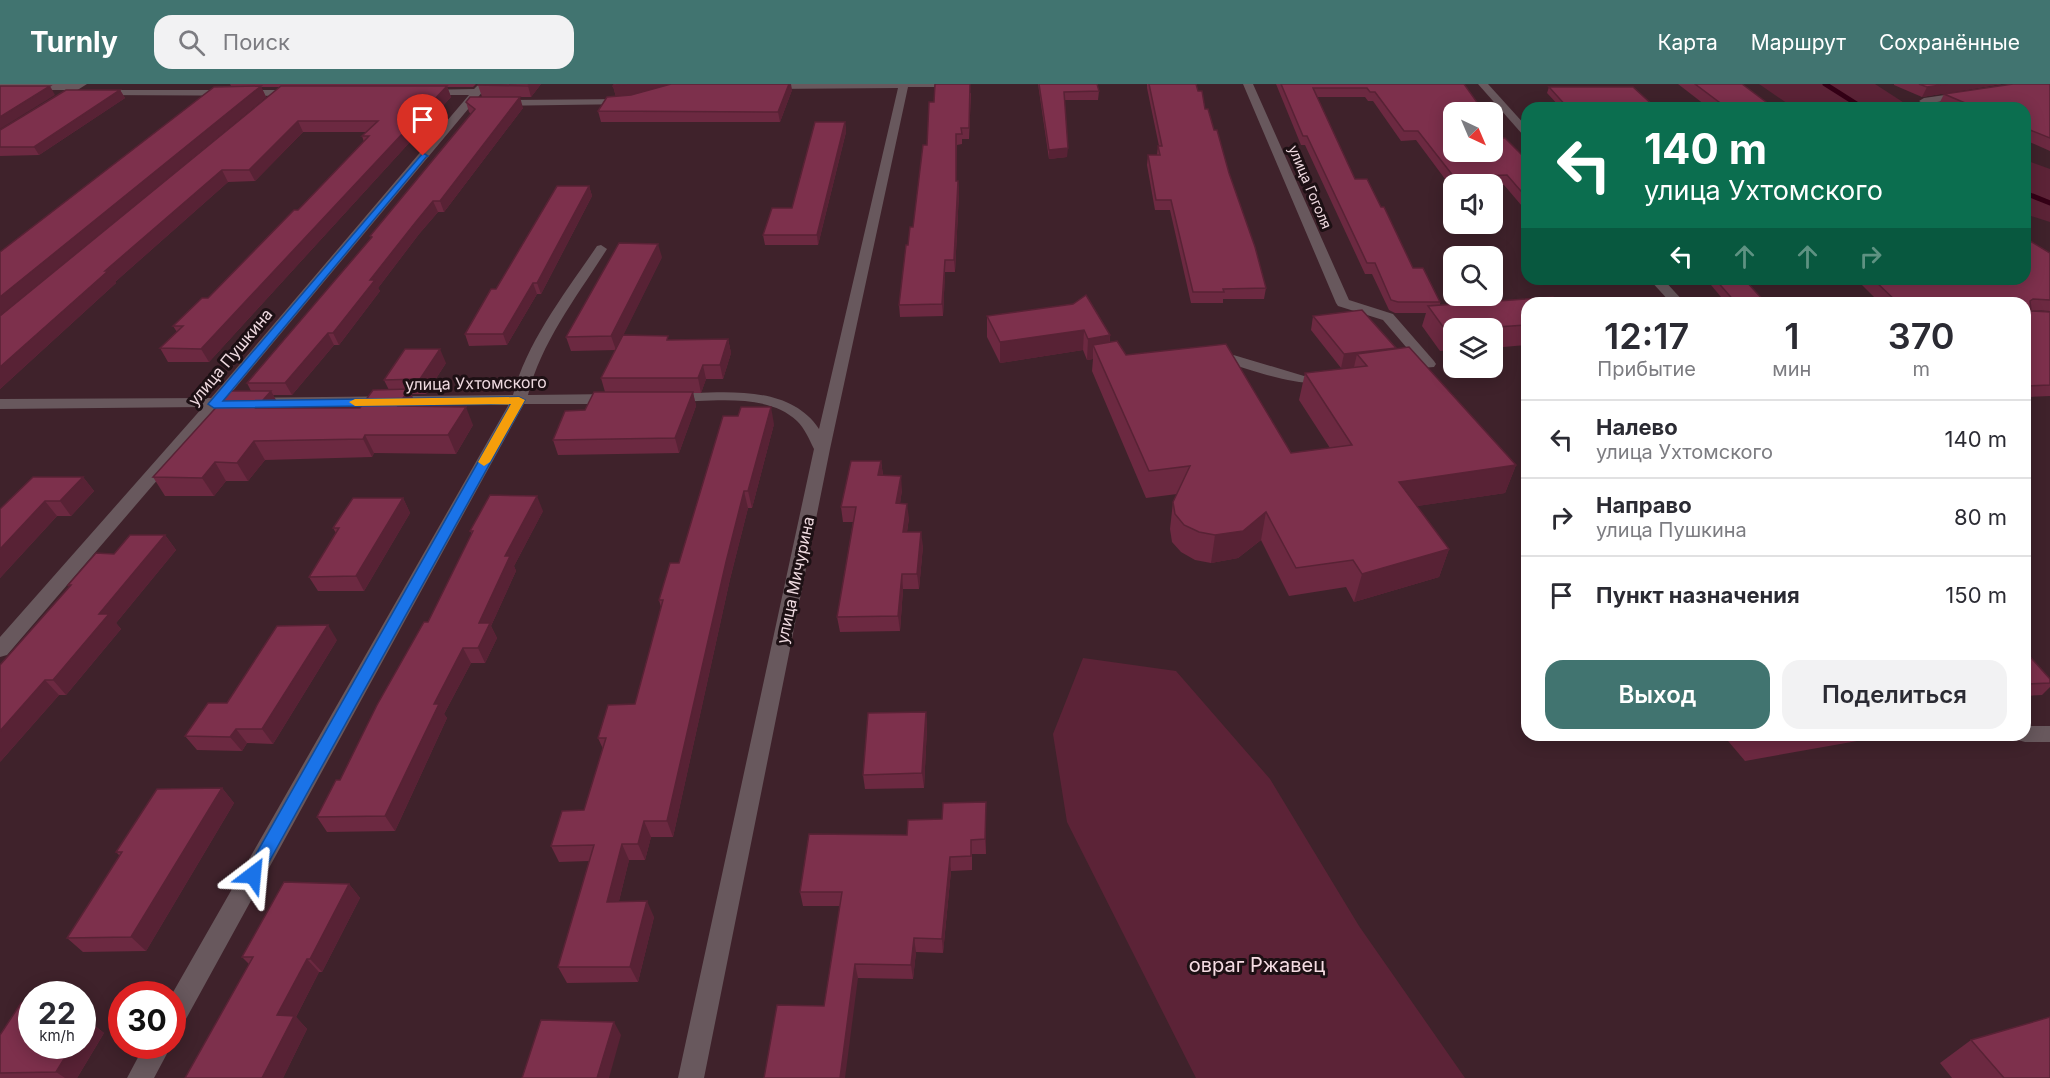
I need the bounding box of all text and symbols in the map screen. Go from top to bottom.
search box [154,15,574,69]
text: Turnly [30,25,118,59]
icon: search [175,26,208,59]
text: Поиск [223,29,290,55]
text: Карта [1657,30,1718,55]
text: Маршрут [1751,30,1846,55]
text: Сохранённые [1879,30,2020,55]
pin [397,94,448,156]
north arrow [1443,102,1503,162]
map controls [1443,102,1503,378]
icon: arrive [406,103,439,136]
text: 140 m [1644,123,1767,174]
icon: left [1545,126,1623,204]
street label: улица Гоголя [1285,142,1336,231]
button: sound [1443,174,1503,234]
text: улица Ухтомского [1644,174,1883,207]
icon: left [1665,240,1698,273]
icon: ahead [1728,240,1761,273]
icon: ahead [1791,240,1824,273]
icon: right [1854,240,1887,273]
button: search [1443,246,1503,306]
street label: улица Пушкина [184,304,276,410]
text: 12:17 [1604,314,1689,358]
text: 1 [1784,314,1799,358]
text: 370 [1888,314,1955,358]
button: layers [1443,318,1503,378]
text: Прибытие [1597,357,1696,381]
text: мин [1772,357,1811,381]
text: m [1912,357,1930,381]
street label: улица Ухтомского [405,372,547,394]
text: Налево [1596,414,1678,440]
icon: left [1545,423,1578,456]
text: 140 m [1945,426,2007,452]
text: улица Ухтомского [1596,440,1773,464]
text: Направо [1596,492,1692,518]
icon: right [1545,501,1578,534]
text: 80 m [1954,504,2007,530]
street label: улица Мичурина [772,515,818,645]
text: улица Пушкина [1596,518,1747,542]
icon: arrive [1545,579,1578,612]
text: Пункт назначения [1596,582,1800,608]
text: 150 m [1945,582,2007,608]
button: Выход [1545,660,1770,729]
button: Поделиться [1782,660,2007,729]
position arrow [221,843,285,907]
park label: овраг Ржавец [1189,953,1325,977]
speed limit sign: 30 [108,981,186,1059]
text: 22 [38,995,76,1031]
text: km/h [39,1026,75,1045]

